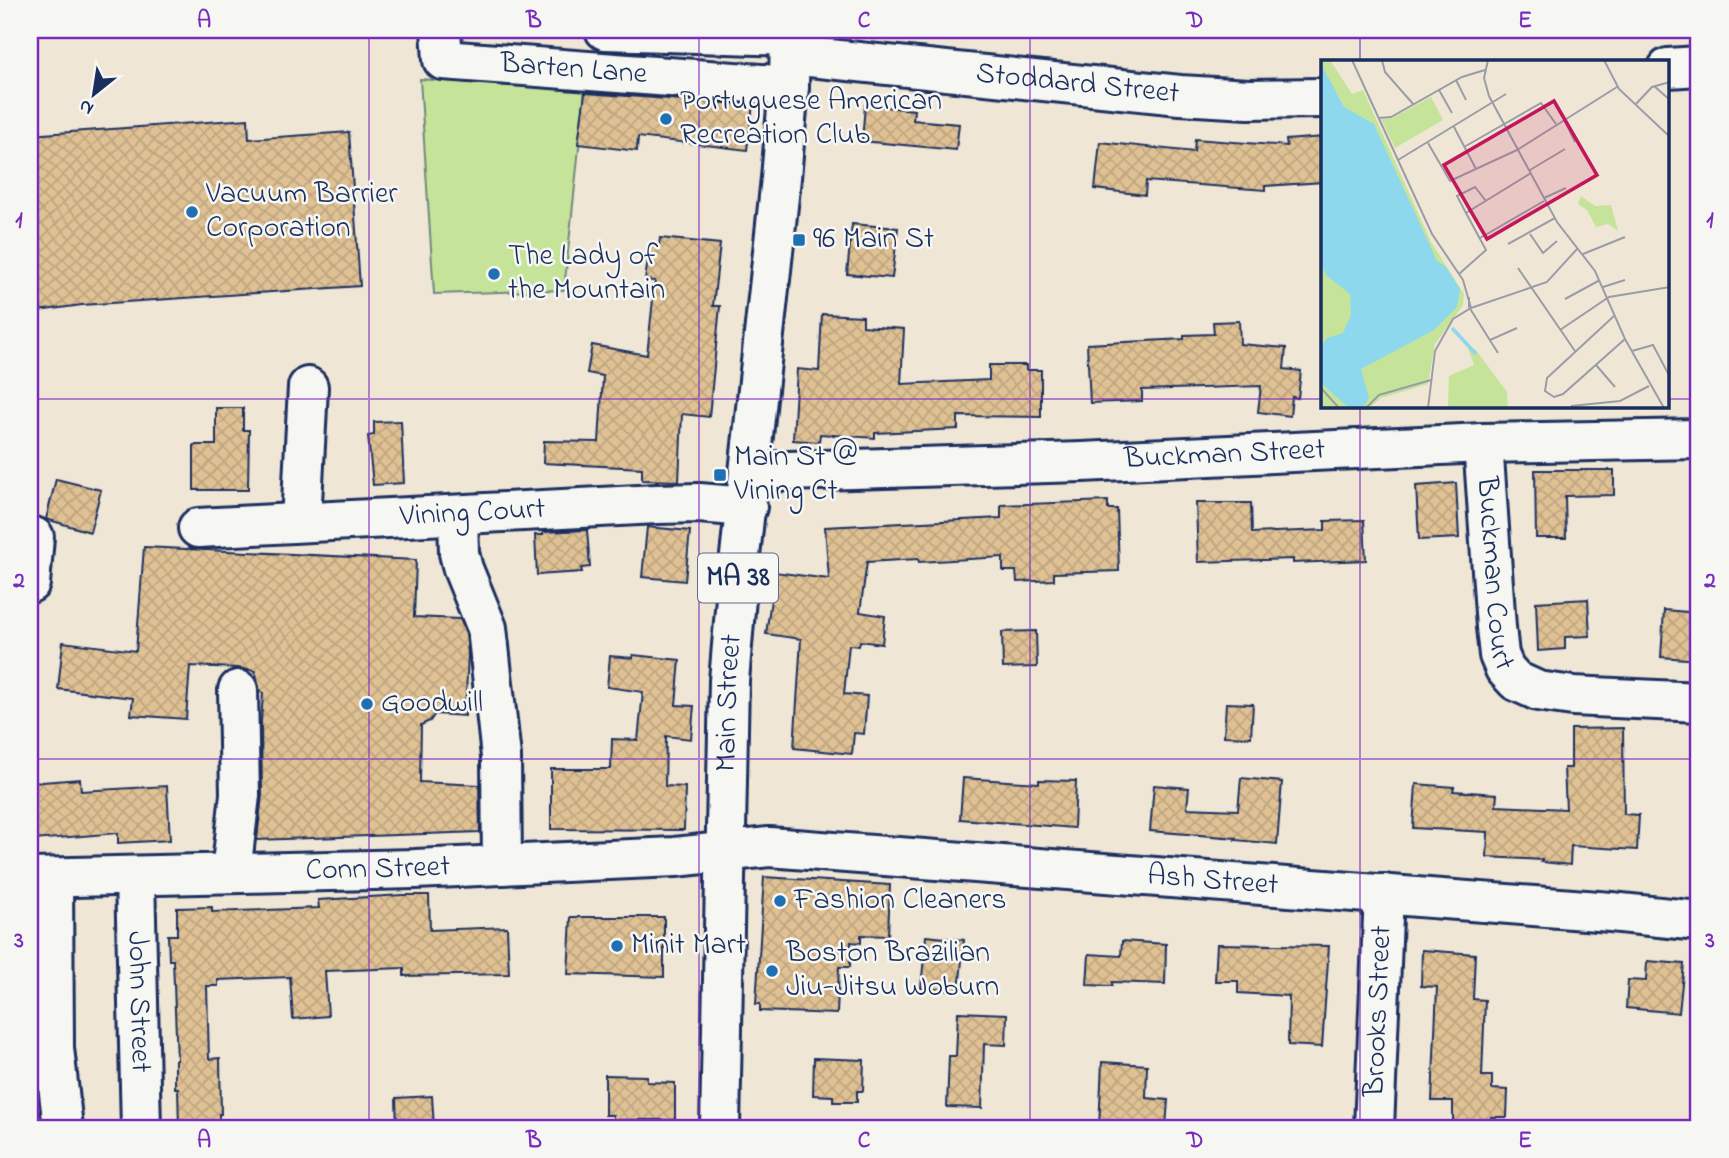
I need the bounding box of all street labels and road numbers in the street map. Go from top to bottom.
street label: Barten Lane [498,42,649,97]
street label: Stoddard Street [974,52,1181,117]
street label: Buckman Street [1122,429,1326,482]
street label: Buckman Court [1463,474,1525,678]
street label: Vining Court [398,488,546,539]
road number: MA 38 [698,554,778,602]
street label: Main Street [705,633,755,772]
street label: Conn Street [305,845,451,894]
street label: Ash Street [1146,854,1280,908]
street label: Brooks Street [1353,925,1405,1099]
street label: John Street [114,931,162,1073]

